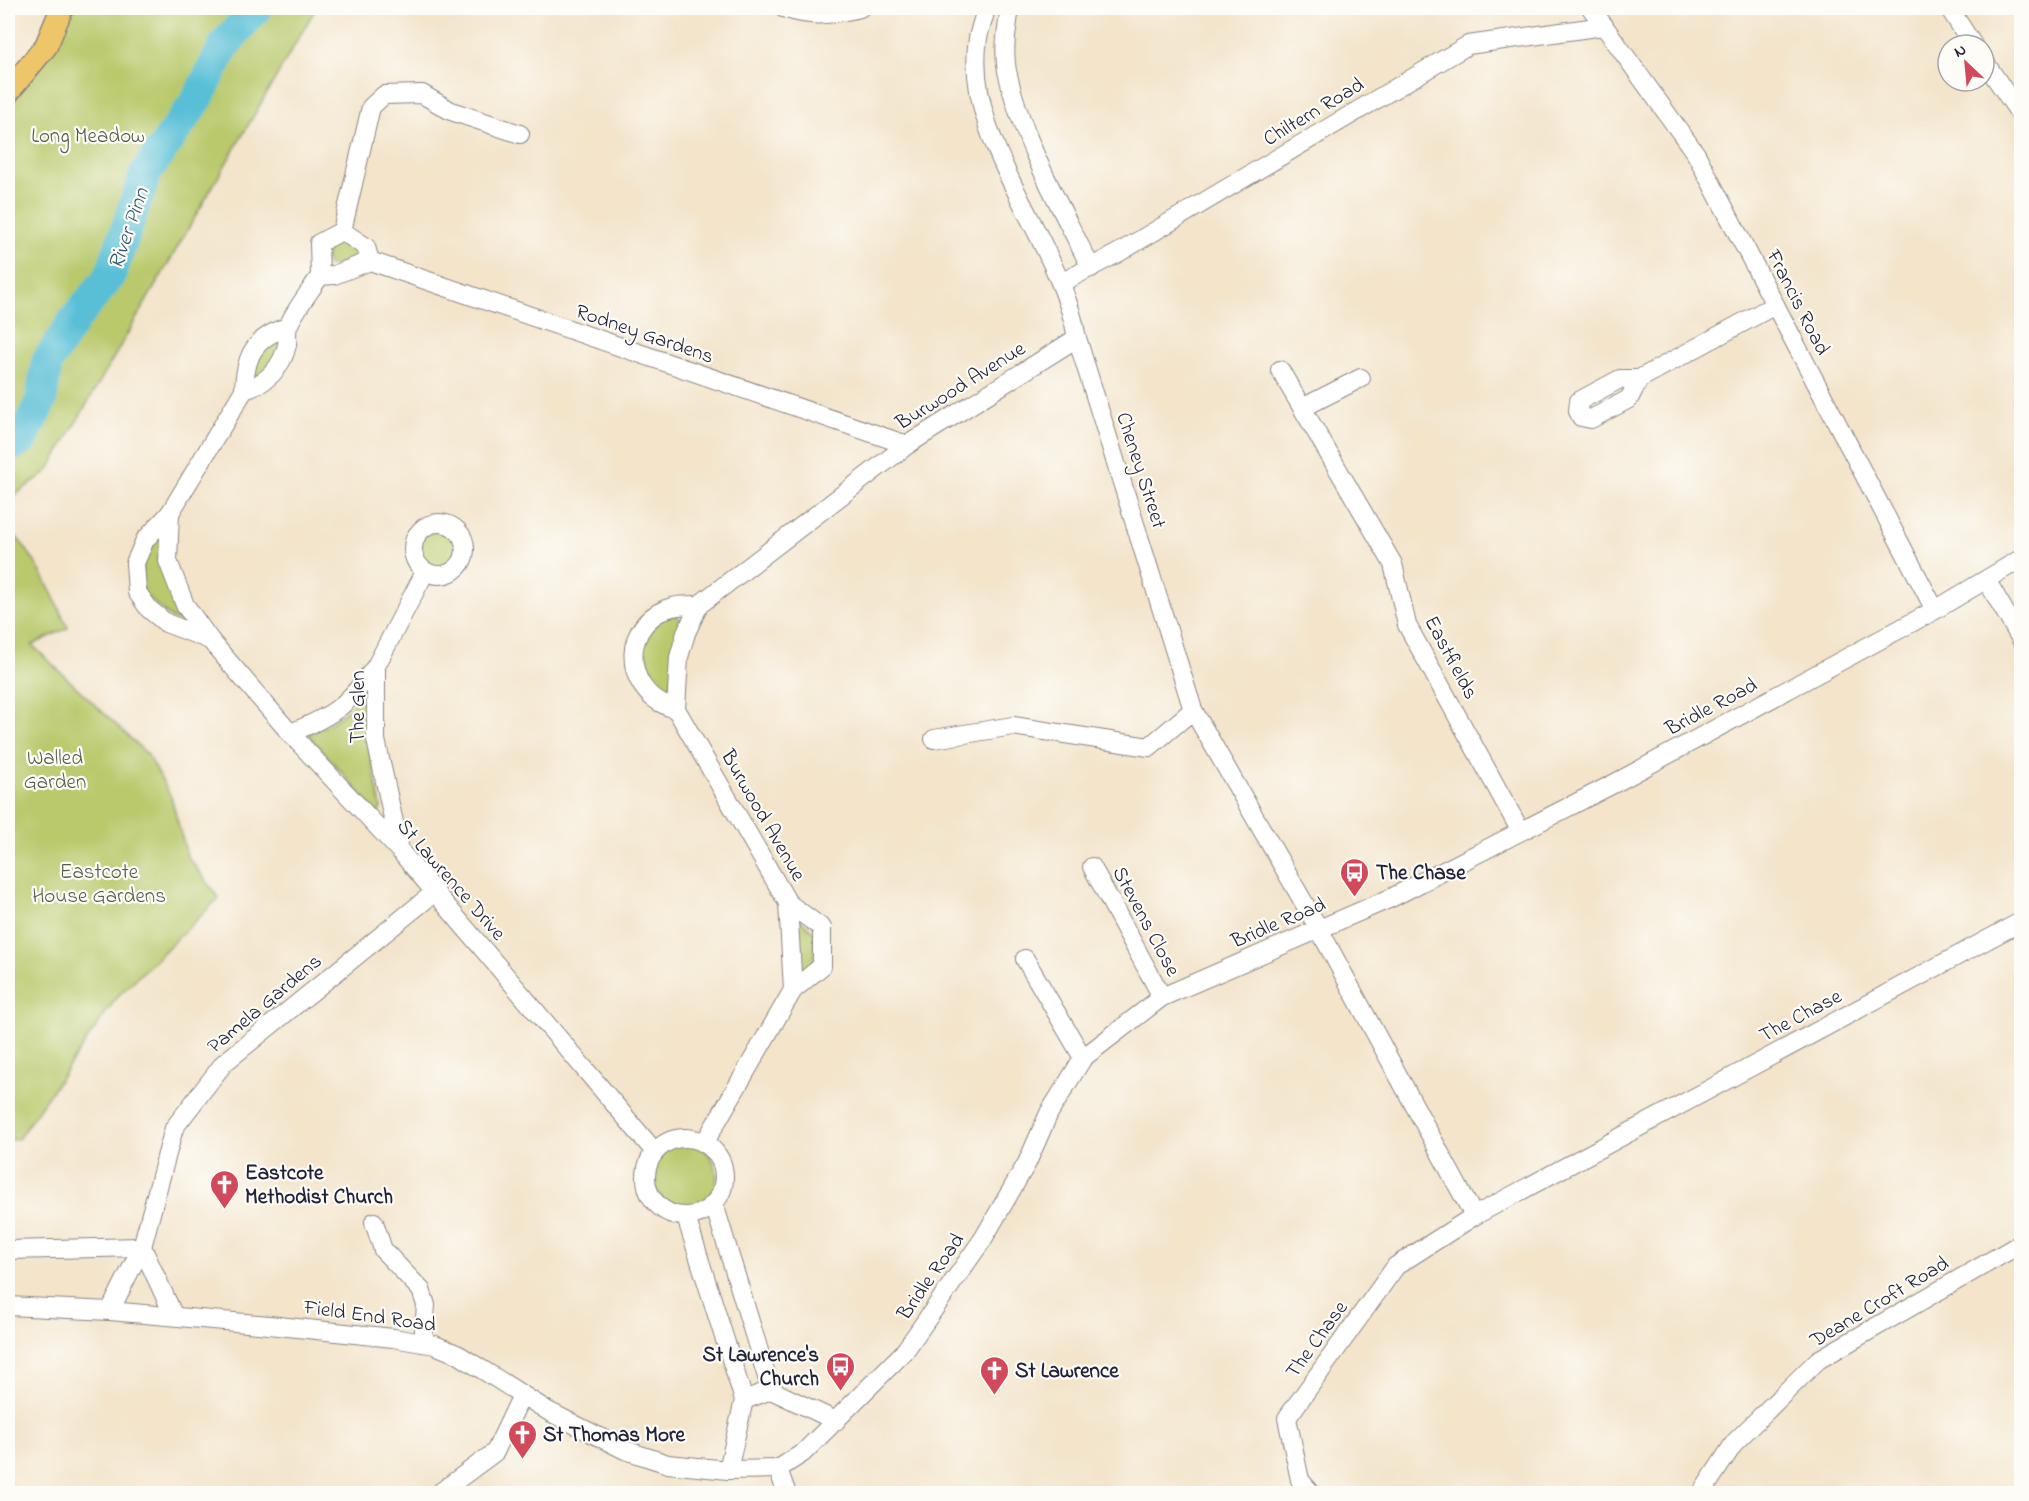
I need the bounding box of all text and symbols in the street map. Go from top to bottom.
north arrow [1936,33,1996,93]
text: N [1950,38,1971,64]
street label: Chiltern Road [1258,71,1370,155]
park label: Long Meadow [31,122,145,154]
water label: River Pinn [101,183,159,274]
street label: Francis Road [1757,244,1837,361]
street label: Rodney Gardens [571,297,717,374]
street label: Burwood Avenue [890,334,1032,439]
street label: Cheney Street [1105,409,1173,533]
street label: Eastfields [1416,611,1485,705]
street label: The Glen [344,670,374,744]
street label: Bridle Road [1660,671,1763,745]
park label: Walled Garden [24,744,86,798]
street label: Burwood Avenue [712,744,813,888]
street label: St Lawrence Drive [389,813,512,948]
bus stop icon: The Chase [1339,856,1371,898]
park label: Eastcote House Gardens [32,858,166,912]
place label: The Chase [1376,859,1466,889]
street label: Stevens Close [1104,862,1187,983]
street label: Bridle Road [1226,890,1331,958]
street label: Pamela Gardens [202,948,329,1061]
street label: The Chase [1754,982,1848,1051]
place label: Eastcote Methodist Church [245,1159,393,1213]
church icon: Eastcote Methodist Church [208,1168,240,1210]
street label: Bridle Road [890,1227,973,1328]
street label: Deane Croft Road [1804,1249,1955,1357]
street label: Field End Road [301,1293,438,1341]
street label: The Chase [1279,1295,1356,1385]
place label: St Lawrence's Church [702,1341,819,1395]
bus stop icon: St Lawrence's Church [824,1350,856,1392]
church icon: St Lawrence [978,1354,1010,1396]
place label: St Lawrence [1015,1357,1119,1387]
church icon: St Thomas More [506,1418,538,1460]
place label: St Thomas More [543,1421,685,1451]

